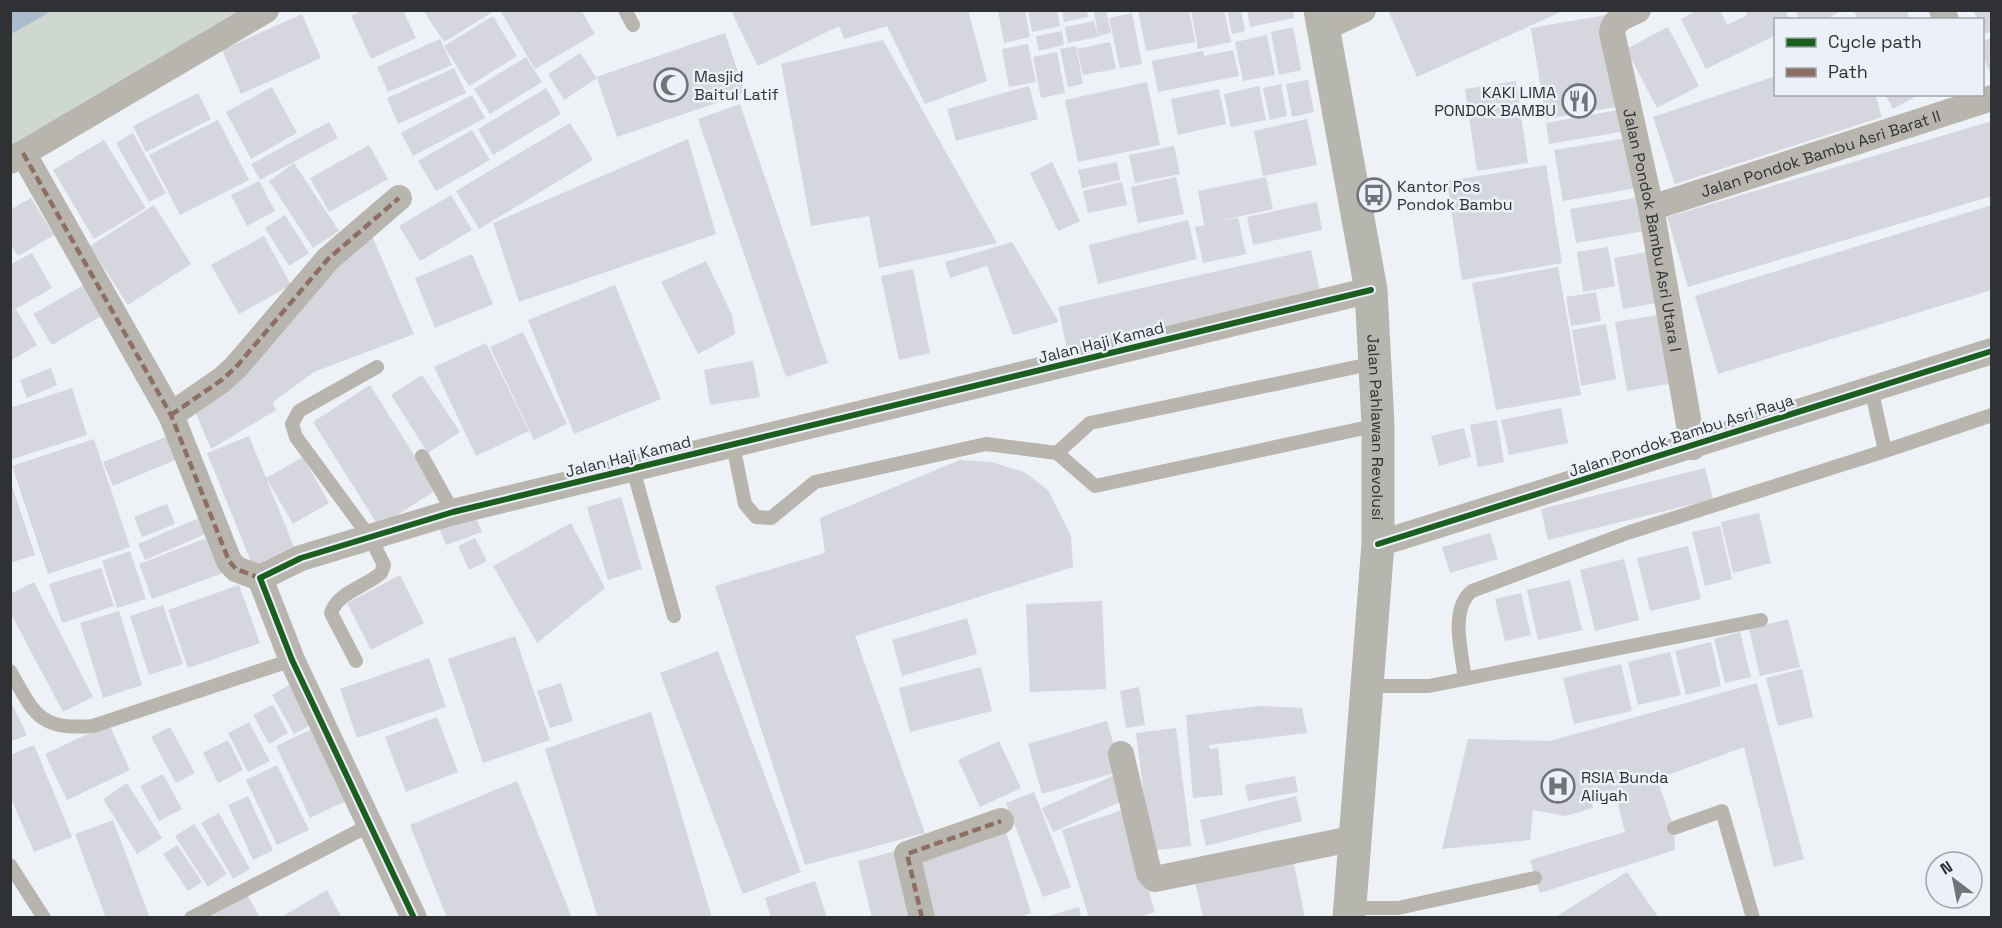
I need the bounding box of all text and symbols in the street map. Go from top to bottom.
legend [1774,18,1984,96]
text: Cycle path [1828,30,1922,53]
text: Path [1828,60,1868,83]
place label: Masjid Baitul Latif [694,66,779,105]
mosque icon: Masjid Baitul Latif [653,67,689,103]
place label: KAKI LIMA PONDOK BAMBU [1434,82,1556,121]
restaurant icon: KAKI LIMA PONDOK BAMBU [1561,83,1597,119]
street label: Jalan Pondok Bambu Asri Barat II [1698,105,1943,202]
street label: Jalan Pondok Bambu Asri Utara I [1618,106,1686,354]
place label: Kantor Pos Pondok Bambu [1397,176,1513,215]
bus stop icon: Kantor Pos Pondok Bambu [1356,177,1392,213]
street label: Jalan Haji Kamad [1036,317,1166,368]
street label: Jalan Pahlawan Revolusi [1362,334,1388,520]
street label: Jalan Pondok Bambu Asri Raya [1566,389,1796,482]
street label: Jalan Haji Kamad [563,431,693,482]
place label: RSIA Bunda Aliyah [1581,767,1668,806]
hospital icon: RSIA Bunda Aliyah [1540,768,1576,804]
north arrow [1924,850,1984,910]
text: N [1936,856,1956,879]

